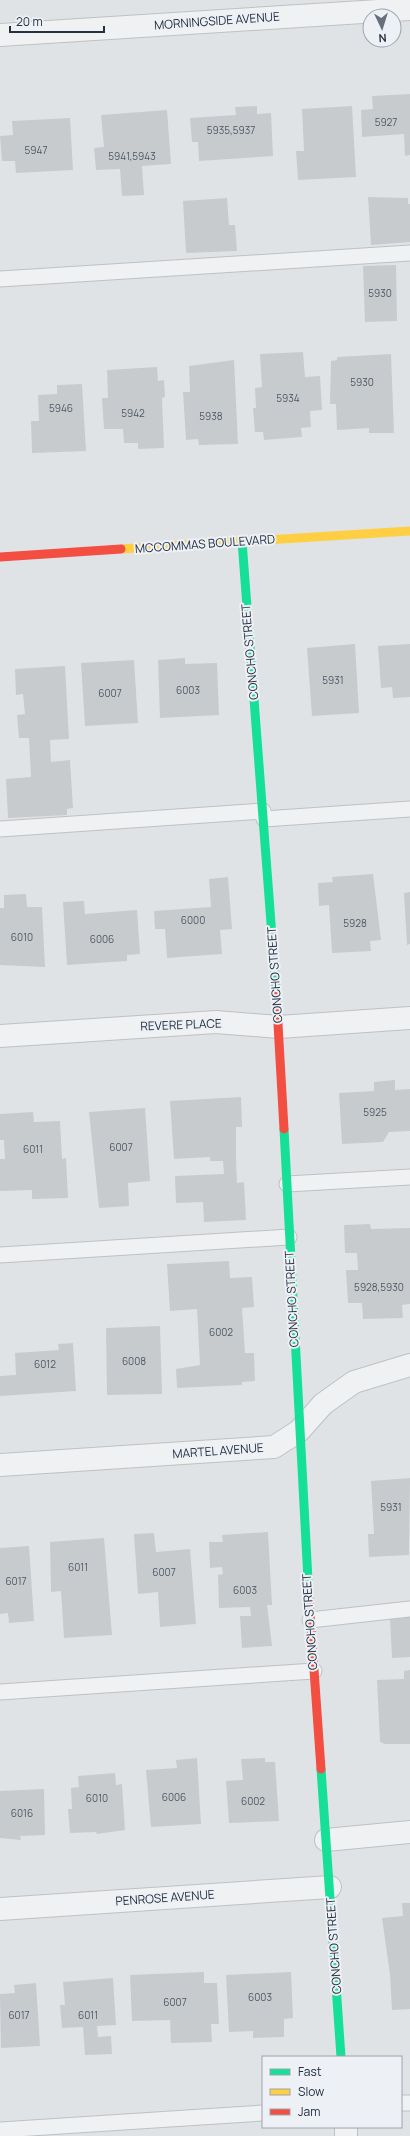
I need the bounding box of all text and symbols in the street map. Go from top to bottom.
scale bar [10,8,104,34]
street label: MORNINGSIDE AVENUE [154,8,280,33]
north arrow [362,8,402,48]
text: 20 m [16,13,43,30]
text: N [378,31,387,46]
house number: 5927 [375,115,397,129]
house number: 5935,5937 [207,123,255,137]
house number: 5947 [25,143,47,157]
house number: 5941,5943 [108,149,156,163]
house number: 5930 [368,286,392,300]
house number: 5930 [350,375,374,389]
house number: 5934 [276,391,300,405]
house number: 5946 [49,401,73,415]
house number: 5942 [121,406,145,420]
house number: 5938 [199,409,223,423]
street label: MCCOMMAS BOULEVARD [134,530,276,557]
street label: CONCHO STREET [237,602,262,701]
house number: 5931 [322,673,344,687]
house number: 6003 [176,683,200,697]
house number: 6007 [98,686,122,700]
house number: 6000 [181,913,205,927]
house number: 5928 [343,916,367,930]
street label: CONCHO STREET [263,926,286,1024]
house number: 6010 [11,930,33,944]
house number: 6006 [90,932,114,946]
street label: REVERE PLACE [140,1015,222,1034]
house number: 5925 [363,1105,387,1119]
house number: 6007 [109,1140,133,1154]
house number: 6011 [23,1142,43,1156]
street label: CONCHO STREET [280,1250,303,1348]
house number: 5928,5930 [354,1280,404,1294]
house number: 6002 [209,1325,233,1339]
house number: 6008 [122,1354,146,1368]
house number: 6012 [34,1357,56,1371]
street label: MARTEL AVENUE [172,1439,264,1462]
house number: 5931 [380,1500,402,1514]
house number: 6011 [68,1560,88,1574]
house number: 6007 [152,1565,176,1579]
street label: CONCHO STREET [298,1573,321,1671]
house number: 6017 [5,1574,27,1588]
house number: 6003 [233,1583,257,1597]
house number: 6006 [162,1790,186,1804]
house number: 6010 [86,1791,108,1805]
house number: 6002 [241,1794,265,1808]
house number: 6016 [11,1806,33,1820]
street label: PENROSE AVENUE [115,1886,215,1909]
street label: CONCHO STREET [322,1897,345,1995]
house number: 6003 [248,1990,272,2004]
house number: 6007 [163,1995,187,2009]
house number: 6017 [8,2008,30,2022]
house number: 6011 [78,2008,98,2022]
legend [262,2056,402,2128]
text: Fast [298,2063,322,2080]
text: Slow [298,2083,324,2100]
text: Jam [298,2103,320,2120]

